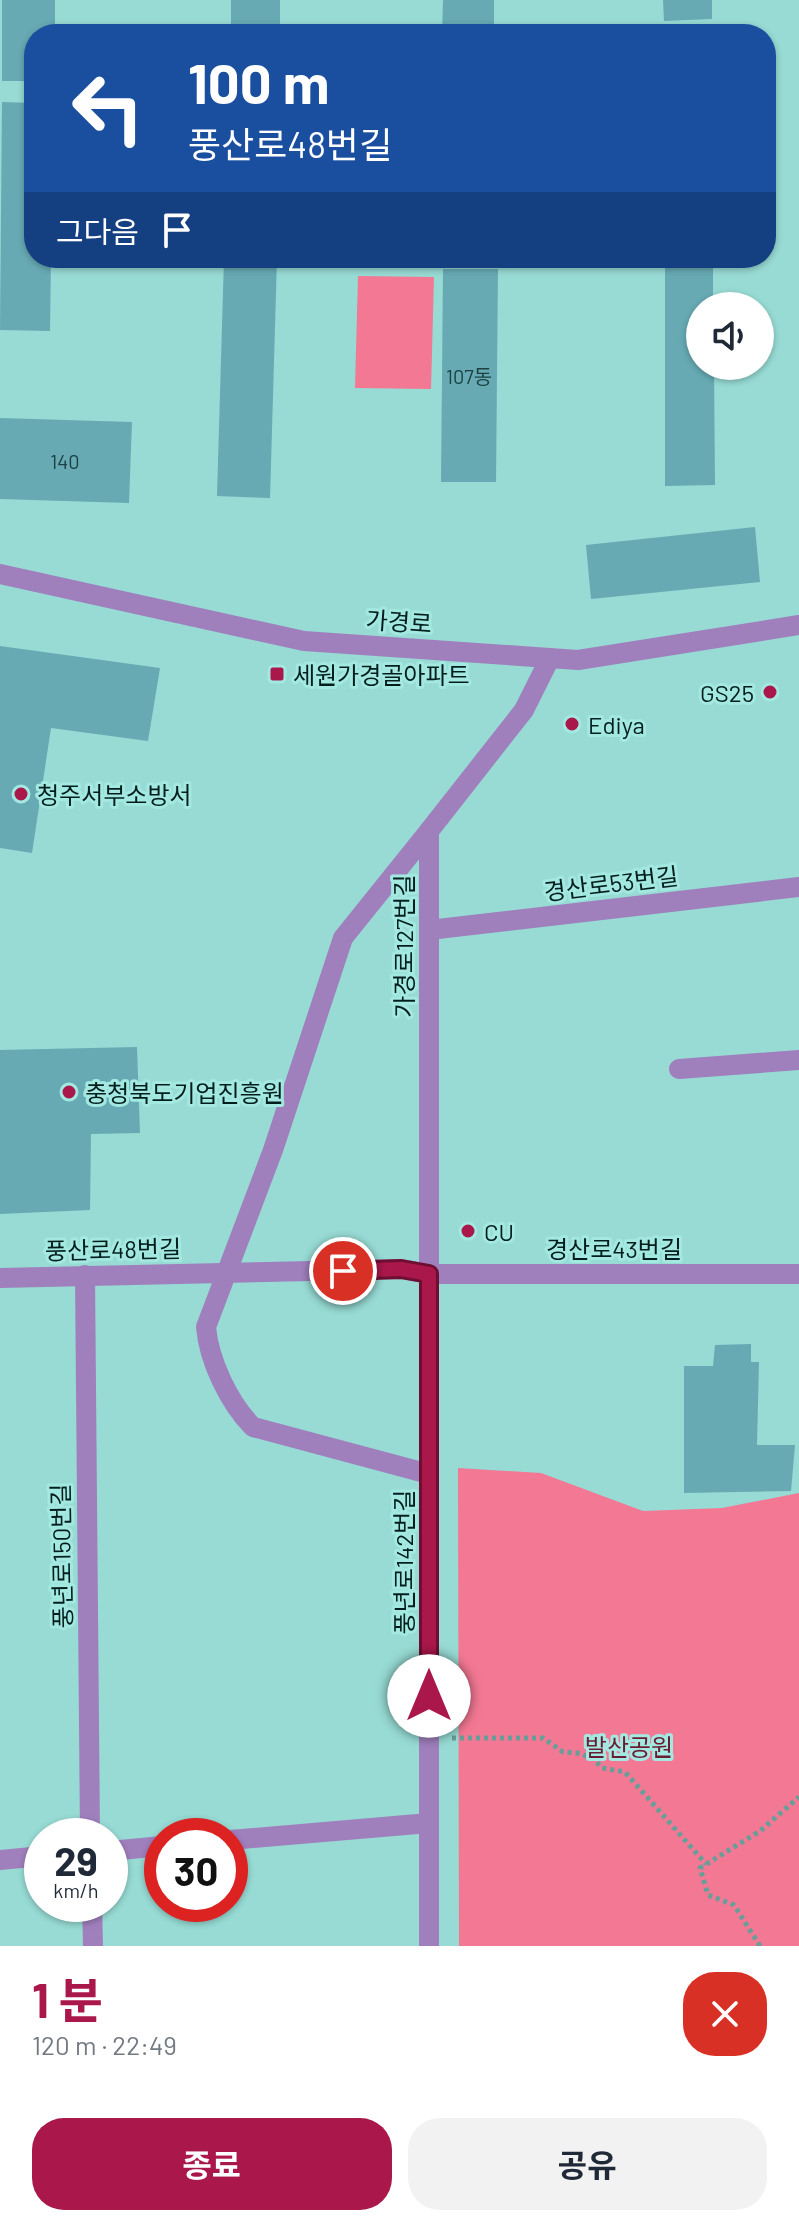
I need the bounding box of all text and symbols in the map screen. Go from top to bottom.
text: 100 m [188,48,330,115]
icon: left [56,56,160,160]
text: 풍산로48번길 [188,122,392,165]
icon: arrive [155,208,199,252]
text: 그다음 [56,213,139,249]
map controls [686,292,774,380]
button: sound [686,292,774,380]
house number: 107동 [446,364,492,388]
house number: 140 [50,449,80,473]
street label: 가경로 [365,604,433,638]
place label: 세원가경골아파트 [293,660,470,689]
marker: 세원가경골아파트 [268,665,286,683]
place label: GS25 [700,678,754,707]
marker: GS25 [761,683,779,701]
place label: Ediya [588,710,645,739]
marker: Ediya [563,715,581,733]
place label: 청주서부소방서 [37,780,192,809]
marker: 청주서부소방서 [12,785,30,803]
street label: 경산로53번길 [542,860,680,906]
street label: 가경로127번길 [389,874,418,1018]
place label: 충청북도기업진흥원 [85,1078,284,1107]
marker: 충청북도기업진흥원 [60,1083,78,1101]
place label: CU [484,1217,514,1246]
marker: CU [459,1222,477,1240]
street label: 풍산로48번길 [45,1233,181,1265]
street label: 경산로43번길 [546,1234,682,1263]
pin [309,1237,377,1305]
icon: arrive [321,1249,365,1293]
street label: 풍년로150번길 [45,1483,77,1629]
street label: 풍년로142번길 [389,1490,418,1634]
position arrow [387,1654,471,1738]
park label: 발산공원 [585,1732,673,1761]
speed limit sign: 30 [144,1818,248,1922]
text: 29 [54,1836,98,1884]
text: km/h [53,1878,99,1902]
text: 1 분 [32,1970,103,2028]
button: close [683,1972,767,2056]
text: 120 m · 22:49 [32,2029,177,2060]
button: 종료 [32,2118,392,2210]
button: 공유 [408,2118,767,2210]

